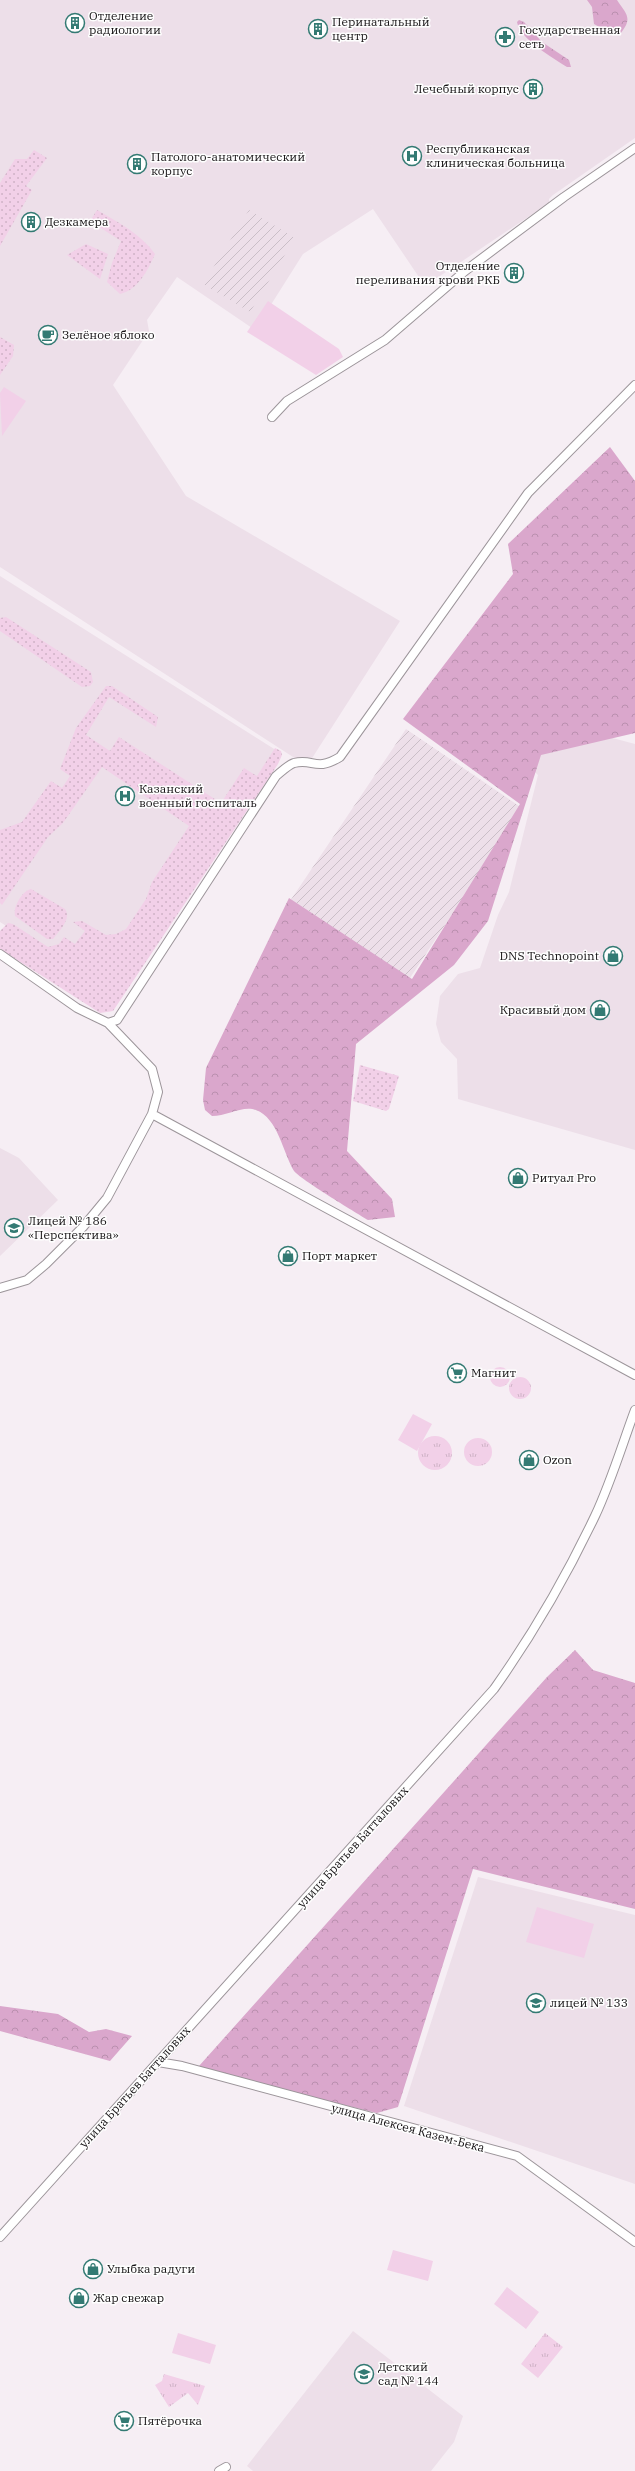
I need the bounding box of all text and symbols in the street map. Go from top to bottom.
place label: Отделение радиологии [89,8,161,37]
building icon: Отделение радиологии [64,12,86,34]
place label: Перинатальный центр [332,14,430,43]
building icon: Перинатальный центр [307,18,329,40]
place label: Государственная сеть [519,22,621,51]
pharmacy icon: Государственная сеть [494,26,516,48]
building icon: Лечебный корпус [522,78,544,100]
place label: Лечебный корпус [414,81,519,96]
place label: Республиканская клиническая больница [426,141,565,170]
hospital icon: Республиканская клиническая больница [401,145,423,167]
place label: Патолого-анатомический корпус [151,149,305,178]
building icon: Патолого-анатомический корпус [126,153,148,175]
building icon: Дезкамера [20,211,42,233]
place label: Дезкамера [45,214,109,229]
place label: Отделение переливания крови РКБ [356,258,500,287]
building icon: Отделение переливания крови РКБ [503,262,525,284]
cafe icon: Зелёное яблоко [37,324,59,346]
place label: Зелёное яблоко [62,327,155,342]
place label: Казанский военный госпиталь [139,781,257,810]
hospital icon: Казанский военный госпиталь [114,785,136,807]
shop icon: DNS Technopoint [602,945,624,967]
place label: DNS Technopoint [500,948,599,963]
shop icon: Красивый дом [589,999,611,1021]
place label: Красивый дом [500,1002,586,1017]
shop icon: Ритуал Pro [507,1167,529,1189]
place label: Ритуал Pro [532,1170,596,1185]
place label: Лицей № 186 «Перспектива» [28,1213,119,1242]
school or university icon: Лицей № 186 «Перспектива» [3,1217,25,1239]
shop icon: Порт маркет [277,1245,299,1267]
place label: Порт маркет [302,1248,377,1263]
supermarket icon: Магнит [446,1362,468,1384]
place label: Магнит [471,1365,516,1380]
shop icon: Ozon [518,1449,540,1471]
place label: Ozon [543,1452,572,1467]
street label: улица Братьев Батталовых [294,1782,411,1911]
school or university icon: лицей № 133 [525,1992,547,2014]
place label: лицей № 133 [550,1995,628,2010]
street label: улица Братьев Батталовых [76,2022,193,2151]
street label: улица Алексея Казем-Бека [330,2100,487,2155]
shop icon: Улыбка радуги [82,2258,104,2280]
place label: Улыбка радуги [107,2261,195,2276]
shop icon: Жар свежар [68,2287,90,2309]
place label: Жар свежар [93,2290,164,2305]
place label: Детский сад № 144 [378,2359,439,2388]
school or university icon: Детский сад № 144 [353,2363,375,2385]
supermarket icon: Пятёрочка [113,2410,135,2432]
place label: Пятёрочка [138,2413,203,2428]

